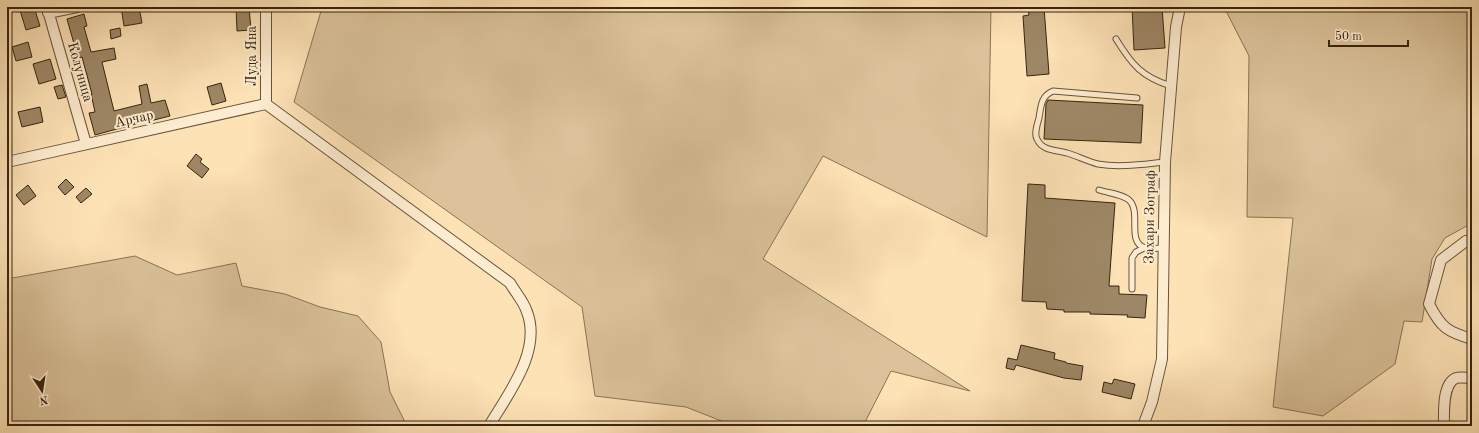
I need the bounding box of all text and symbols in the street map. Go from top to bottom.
scale bar [1329,22,1408,48]
street label: Луда Яна [245,26,259,86]
text: 50 m [1335,30,1362,43]
street label: Колуница [65,41,95,104]
street label: Арчар [113,108,155,130]
street label: Захари Зограф [1142,170,1159,264]
north arrow [22,371,62,411]
text: N [38,393,49,406]

